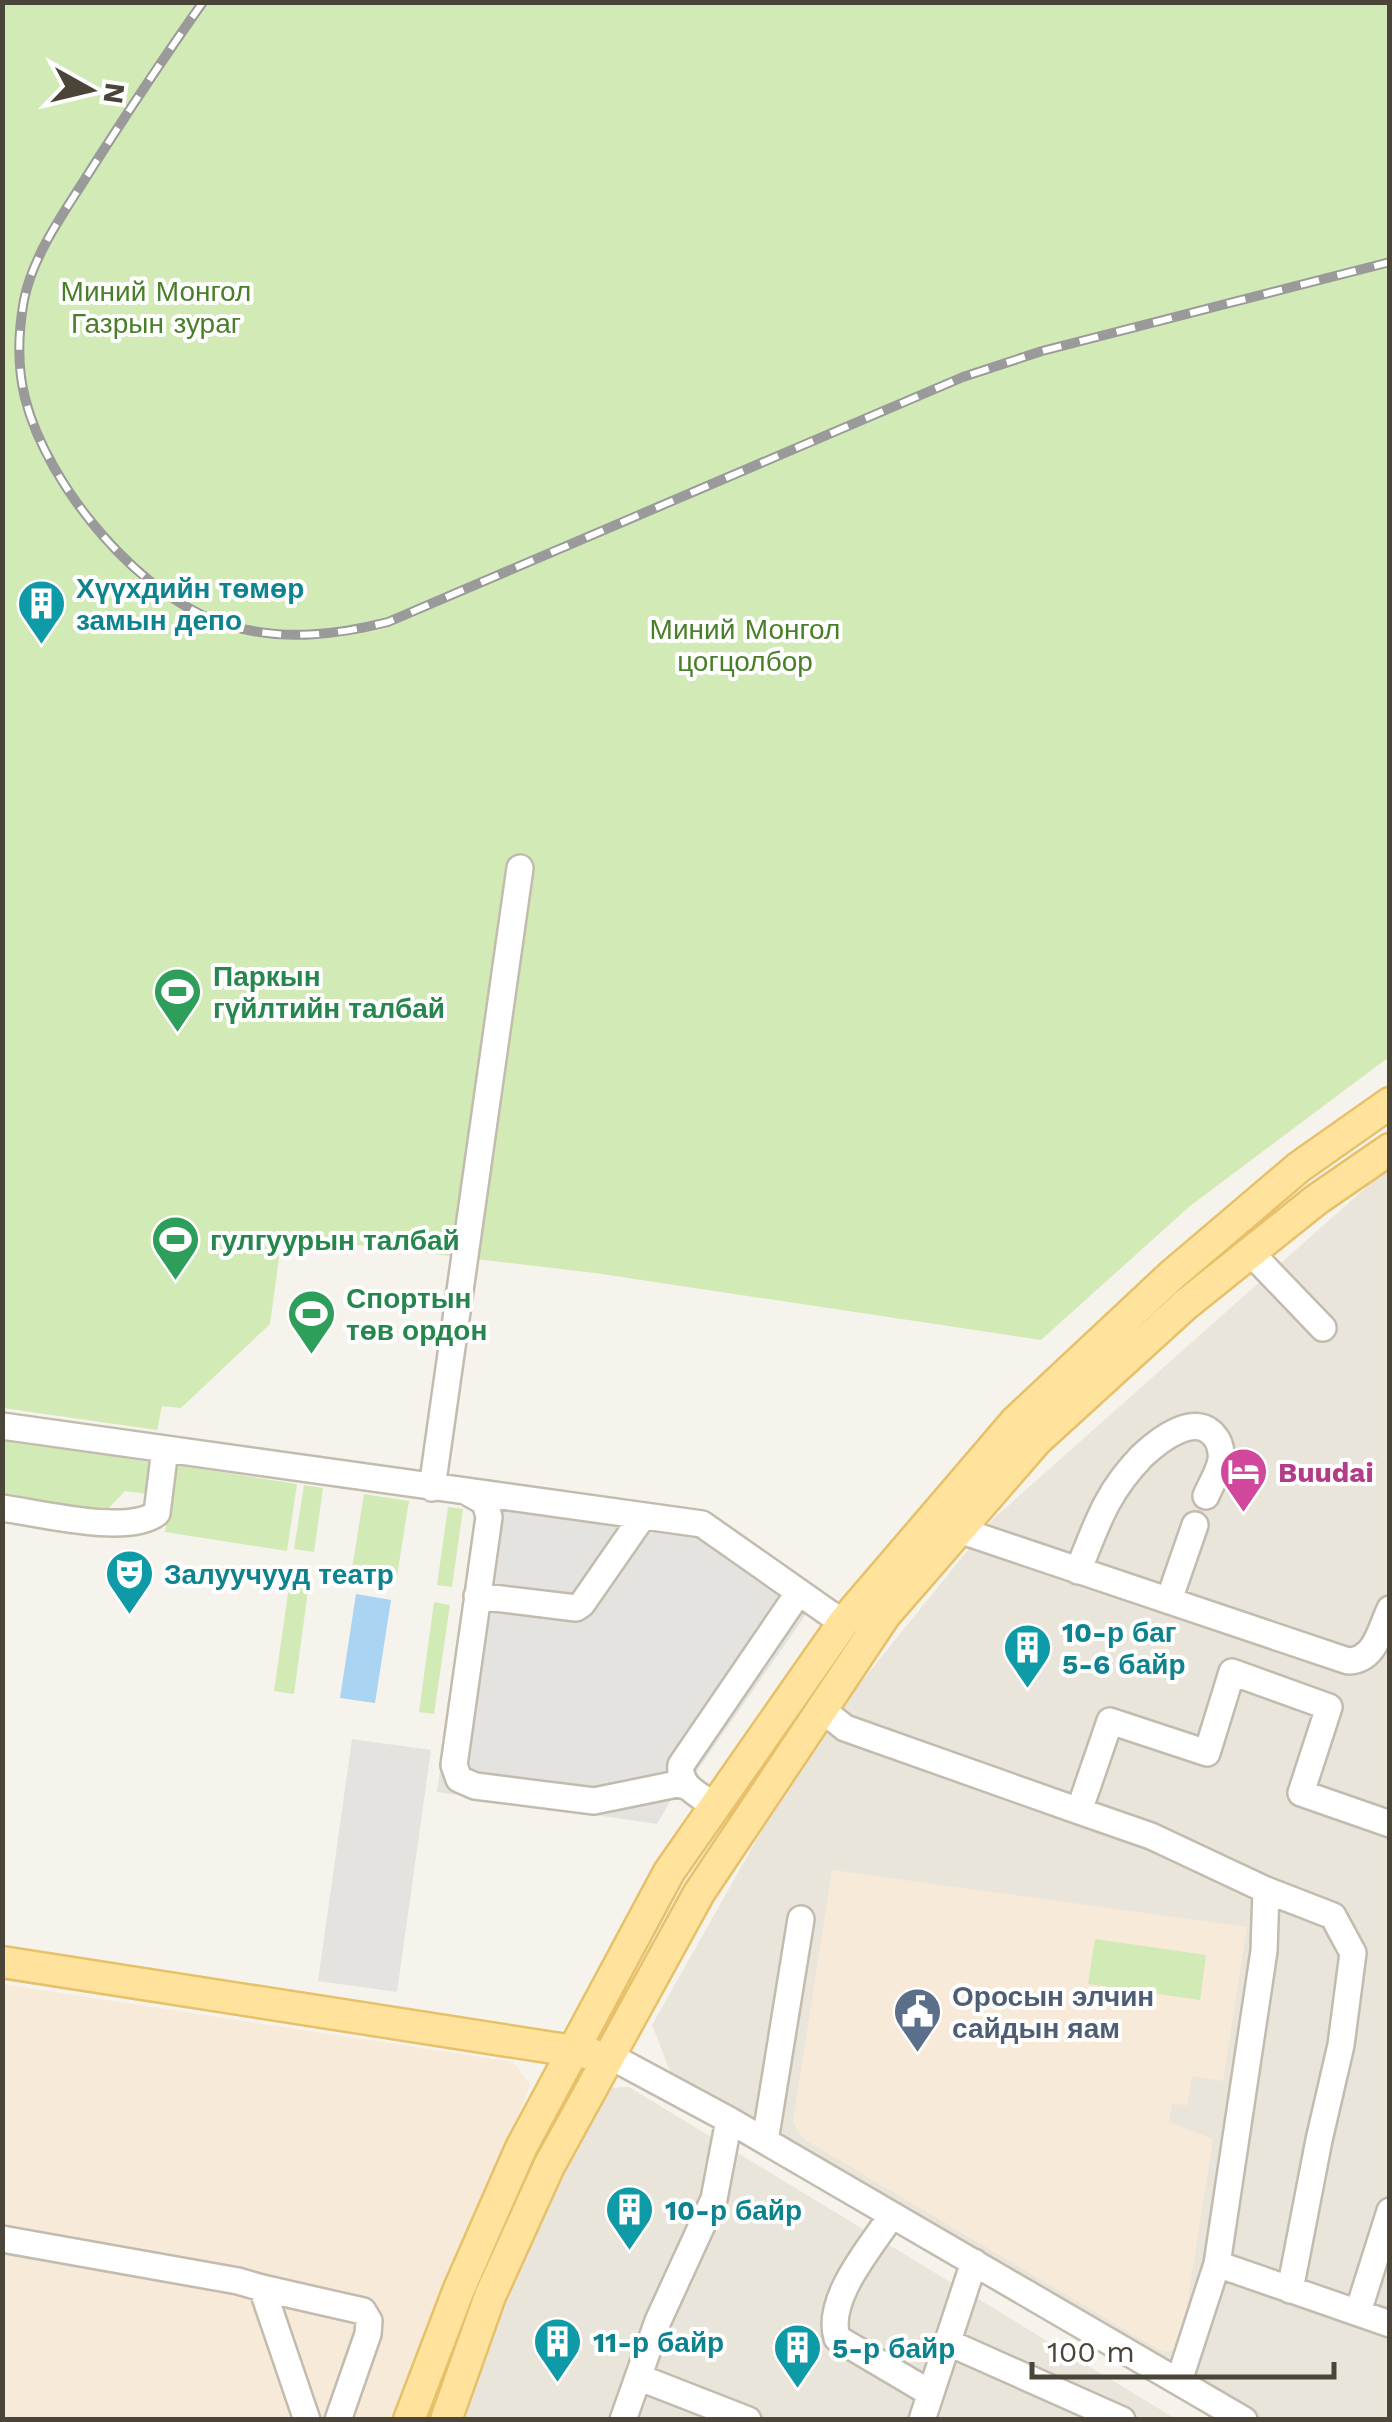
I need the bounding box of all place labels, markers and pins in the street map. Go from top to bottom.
place label: Хүүхдийн төмөр замын депо [76,572,304,637]
building icon: Хүүхдийн төмөр замын депо [15,578,67,646]
place label: Паркын гүйлтийн талбай [213,960,445,1025]
sports icon: Паркын гүйлтийн талбай [152,966,204,1034]
sports icon: гулгуурын талбай [149,1214,201,1282]
place label: гулгуурын талбай [210,1224,460,1257]
place label: Спортын төв ордон [346,1282,487,1347]
sports icon: Спортын төв ордон [285,1288,337,1356]
hotel icon: Buudai [1217,1446,1269,1514]
place label: Buudai [1278,1456,1374,1489]
theatre icon: Залуучууд театр [103,1548,155,1616]
place label: Залуучууд театр [164,1558,394,1591]
place label: 10-р баг 5-6 байр [1062,1616,1186,1681]
building icon: 10-р баг 5-6 байр [1001,1622,1053,1690]
place label: Оросын элчин сайдын яам [952,1980,1154,2045]
public building icon: Оросын элчин сайдын яам [891,1986,943,2054]
building icon: 10-р байр [604,2184,656,2252]
place label: 10-р байр [665,2194,802,2227]
building icon: 11-р байр [532,2316,584,2384]
building icon: 5-р байр [771,2322,823,2390]
place label: 11-р байр [593,2326,724,2359]
place label: 5-р байр [832,2332,955,2365]

